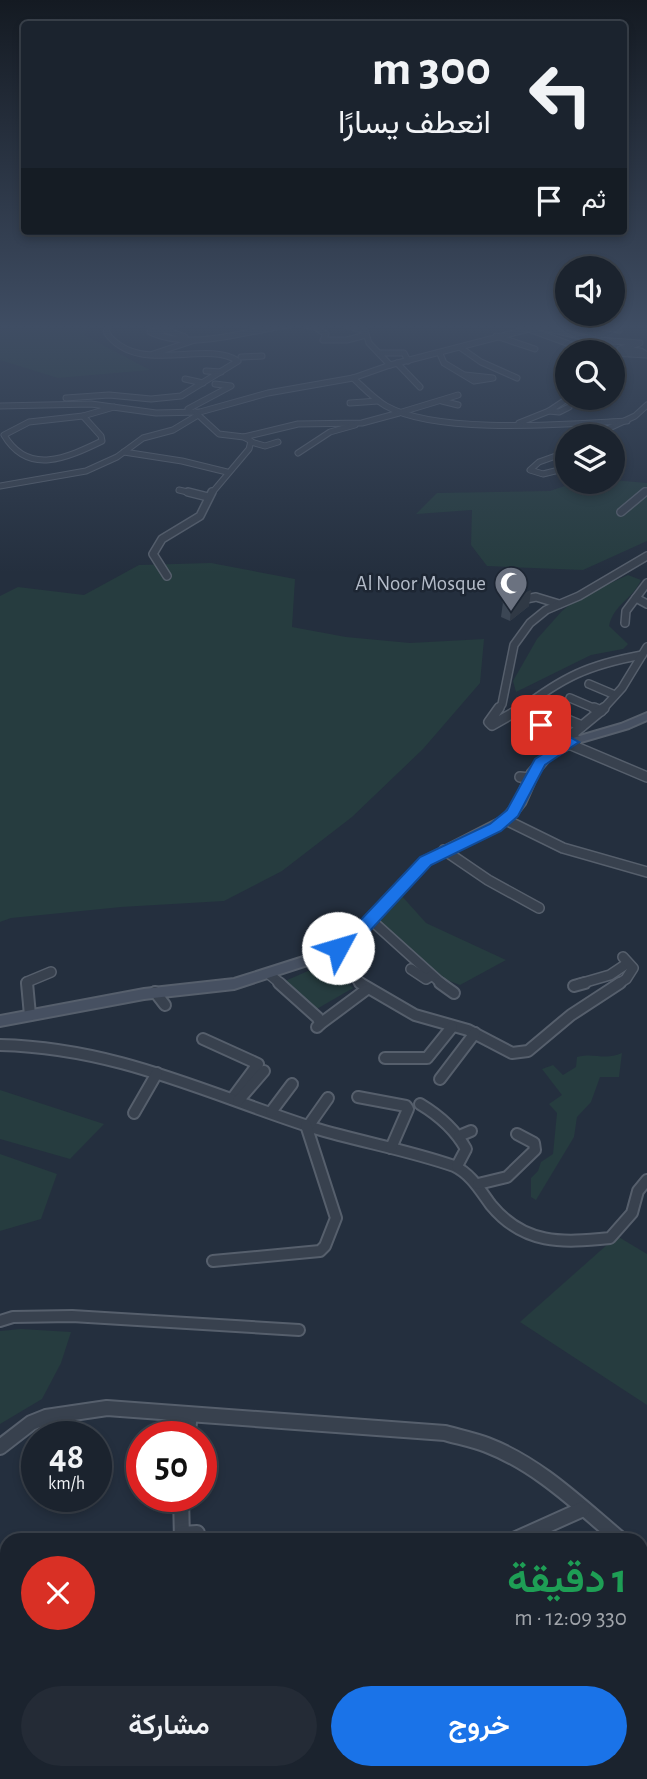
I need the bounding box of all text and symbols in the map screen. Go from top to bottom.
text: 300 m [372,45,491,94]
icon: left [515,49,606,140]
text: انعطف يسارًا [338,107,491,139]
icon: arrive [530,182,568,220]
text: ثم [582,187,606,213]
map controls [555,256,625,494]
button: sound [555,256,625,326]
button: search [555,340,625,410]
button: layers [555,424,625,494]
mosque icon: Al Noor Mosque [492,564,530,613]
place label: Al Noor Mosque [355,573,486,594]
pin [511,695,571,755]
icon: arrive [522,706,560,744]
position arrow [301,911,375,985]
speed limit sign: 50 [126,1421,217,1512]
text: 48 [49,1440,84,1475]
text: km/h [48,1475,85,1493]
button: close [21,1556,95,1630]
text: 1 دقيقة [507,1558,627,1600]
text: 330 m · 12:09 [514,1607,627,1630]
button: مشاركة [21,1686,317,1766]
button: خروج [331,1686,627,1766]

